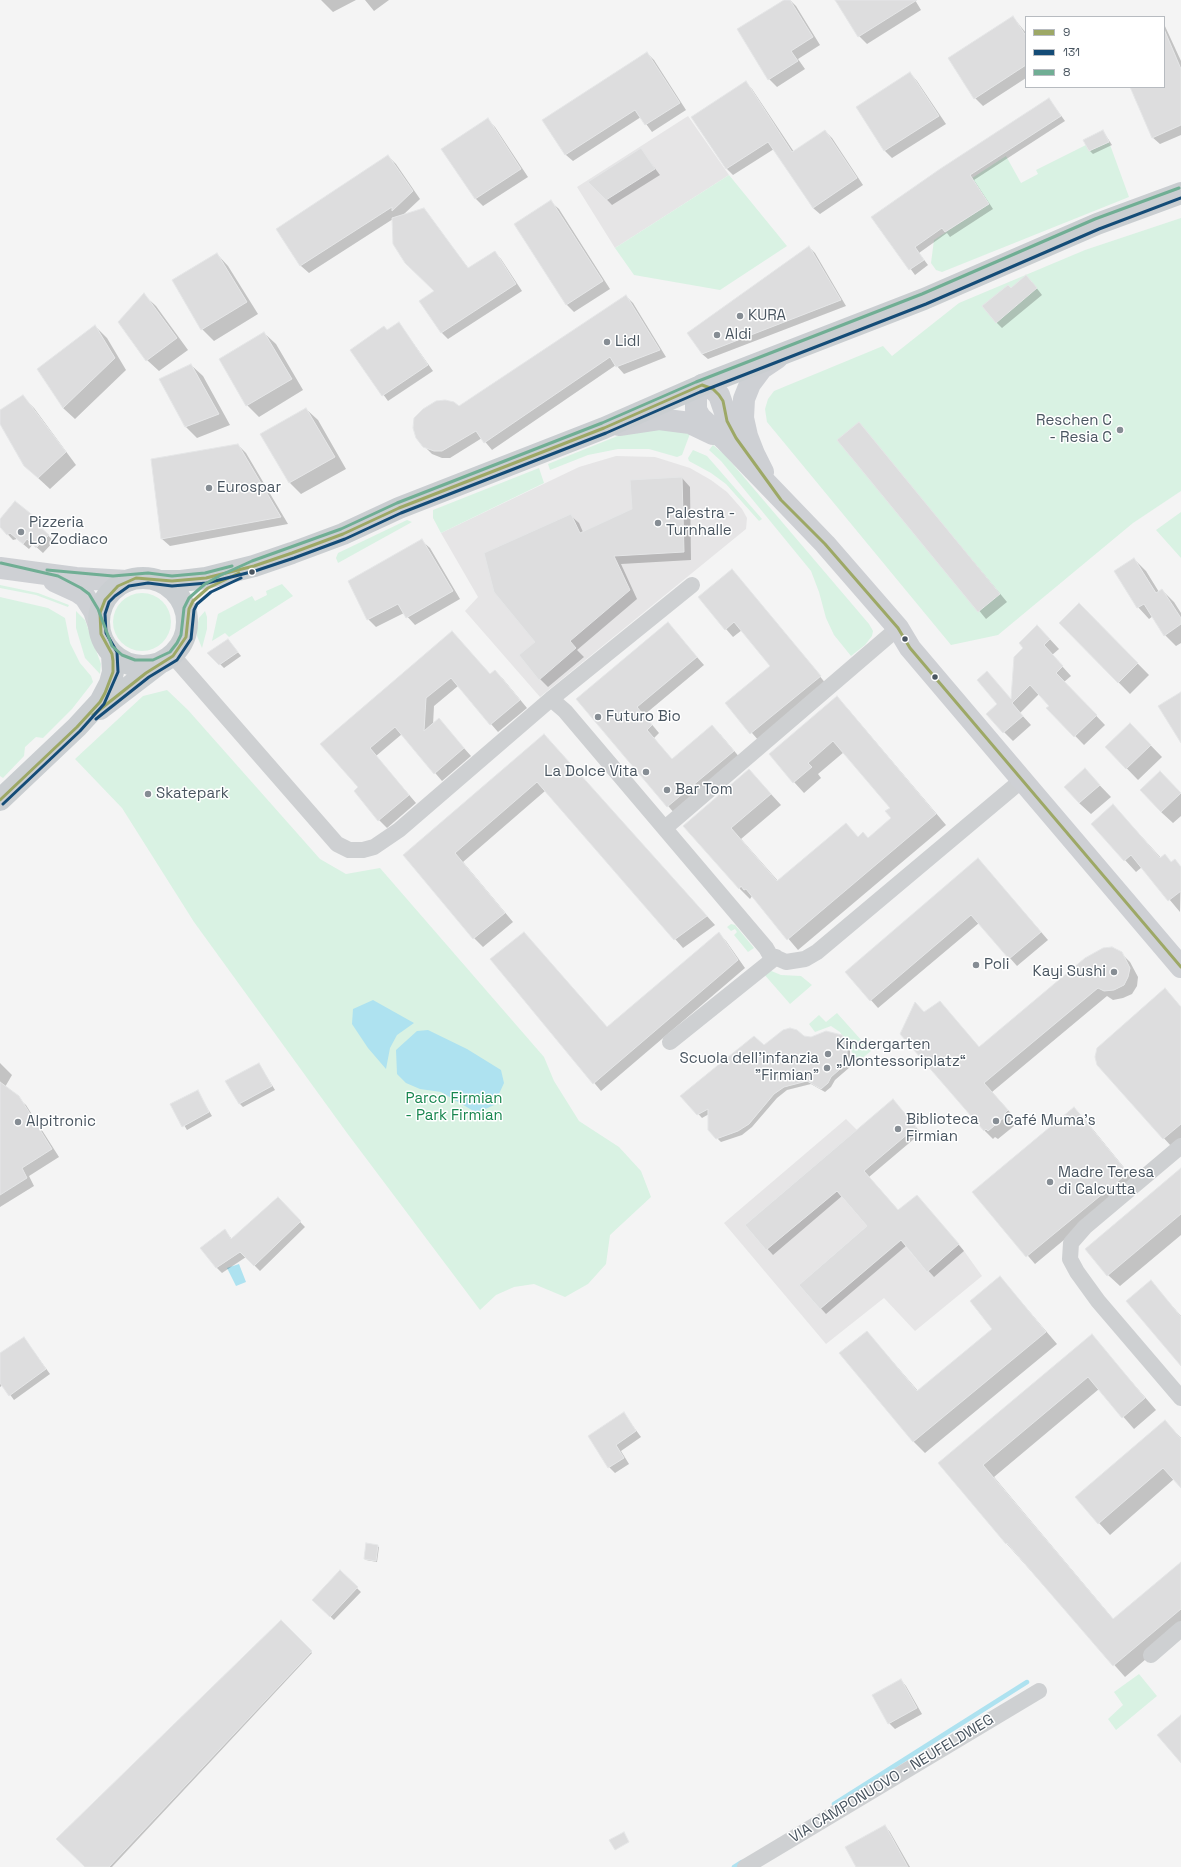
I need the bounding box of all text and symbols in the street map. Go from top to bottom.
legend [1025,16,1165,88]
text: 9 [1063,24,1070,40]
text: 131 [1063,44,1080,60]
text: 8 [1063,64,1070,80]
place label: KURA [748,307,786,325]
marker: KURA [735,311,745,321]
place label: Aldi [725,326,751,344]
marker: Aldi [712,330,722,340]
place label: Lidl [615,333,640,351]
marker: Lidl [602,337,612,347]
place label: Reschen C - Resia C [1036,412,1112,447]
marker: Reschen C - Resia C [1115,425,1125,435]
place label: Eurospar [217,479,281,497]
marker: Eurospar [204,483,214,493]
place label: Palestra - Turnhalle [666,505,735,540]
place label: Pizzeria Lo Zodiaco [29,514,108,549]
marker: Palestra - Turnhalle [653,518,663,528]
marker: Pizzeria Lo Zodiaco [16,527,26,537]
unlabelled marker [247,567,257,577]
unlabelled marker [900,634,910,644]
unlabelled marker [930,672,940,682]
place label: Futuro Bio [606,708,681,726]
marker: Futuro Bio [593,712,603,722]
place label: La Dolce Vita [544,763,638,781]
marker: La Dolce Vita [641,767,651,777]
place label: Bar Tom [675,781,733,799]
place label: Skatepark [156,785,229,803]
marker: Bar Tom [662,785,672,795]
marker: Skatepark [143,789,153,799]
place label: Poli [984,956,1009,974]
marker: Poli [971,960,981,970]
place label: Kayi Sushi [1033,963,1106,981]
marker: Kayi Sushi [1109,967,1119,977]
place label: Kindergarten „Montessoriplatz“ [836,1036,966,1071]
marker: Kindergarten „Montessoriplatz“ [823,1049,833,1059]
place label: Scuola dell’infanzia "Firmian" [679,1050,819,1085]
marker: Scuola dell’infanzia "Firmian" [822,1063,832,1073]
park label: Parco Firmian - Park Firmian [405,1090,503,1125]
place label: Biblioteca Firmian [906,1111,979,1146]
place label: Café Muma's [1004,1112,1096,1130]
place label: Alpitronic [26,1113,96,1131]
marker: Café Muma's [991,1116,1001,1126]
marker: Alpitronic [13,1117,23,1127]
marker: Biblioteca Firmian [893,1124,903,1134]
place label: Madre Teresa di Calcutta [1058,1164,1154,1199]
marker: Madre Teresa di Calcutta [1045,1177,1055,1187]
street label: VIA CAMPONUOVO - NEUFELDWEG [787,1711,997,1847]

